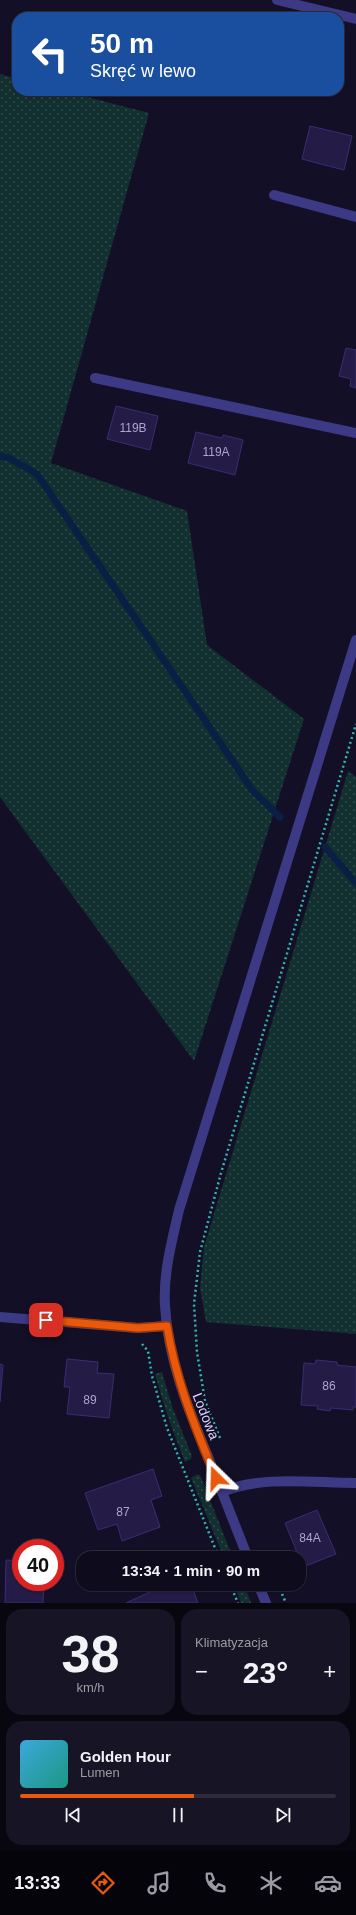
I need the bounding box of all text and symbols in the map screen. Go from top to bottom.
icon: left [24,28,76,80]
text: 50 m [90,28,154,59]
text: Skręć w lewo [90,61,196,81]
house number: 119B [119,421,147,435]
house number: 119A [202,445,230,459]
pin [29,1303,63,1337]
icon: arrive [35,1309,57,1331]
house number: 86 [322,1379,336,1393]
street label: Lodowa [189,1390,223,1442]
house number: 89 [83,1393,97,1407]
position arrow [195,1457,237,1499]
house number: 87 [116,1505,130,1519]
house number: 84A [299,1531,321,1545]
speed limit sign: 40 [12,1539,64,1591]
text: 13:34 · 1 min · 90 m [122,1562,260,1579]
text: 38 [62,1625,119,1683]
text: Klimatyzacja [195,1635,268,1650]
text: 23° [243,1656,288,1689]
text: − [195,1659,208,1684]
text: + [323,1659,336,1684]
text: km/h [76,1680,105,1695]
text: Golden Hour [80,1748,171,1765]
text: Lumen [80,1765,120,1780]
icon: previous [62,1804,84,1826]
icon: pause [167,1804,189,1826]
icon: next [272,1804,294,1826]
icon: directions [89,1869,117,1897]
icon: music [145,1869,173,1897]
icon: phone [201,1869,229,1897]
icon: climate [257,1869,285,1897]
icon: car [314,1869,342,1897]
text: 13:33 [14,1873,60,1893]

